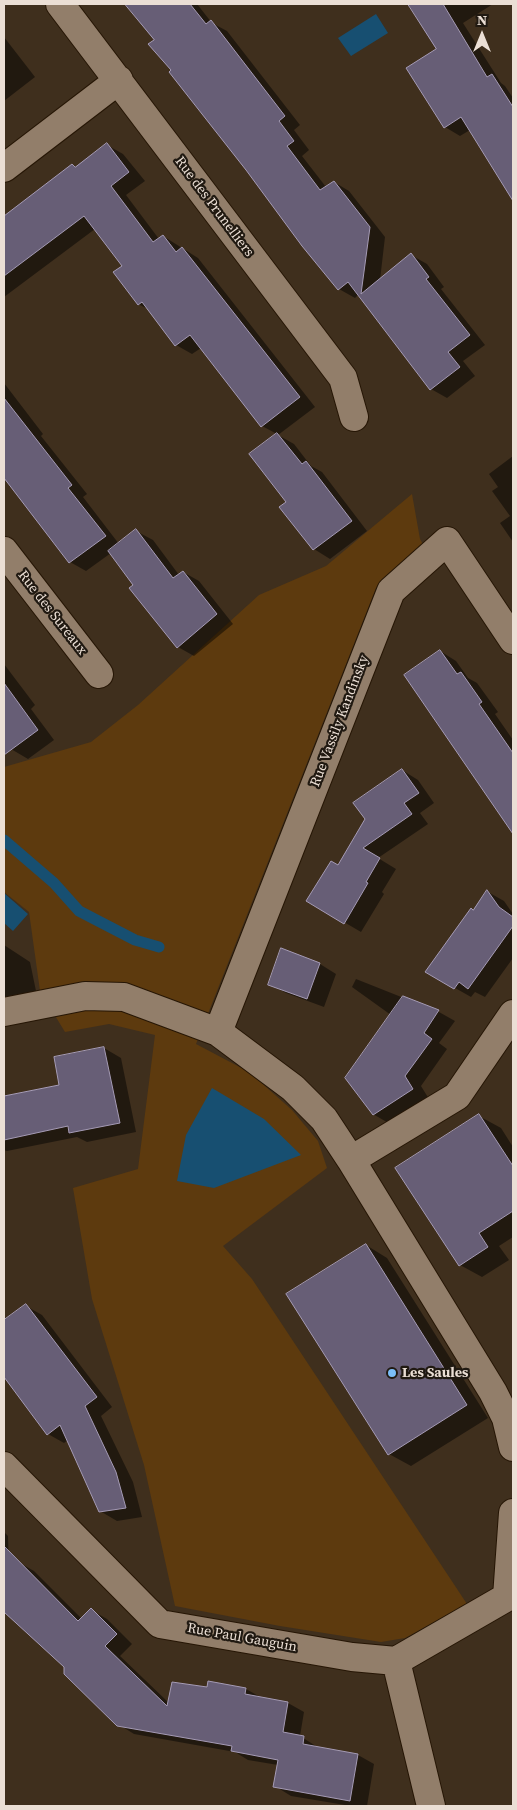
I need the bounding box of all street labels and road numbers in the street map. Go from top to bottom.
street label: Rue des Prunelliers [171,154,257,260]
street label: Rue des Sureaux [14,567,90,659]
street label: Rue Vassily Kandinsky [307,653,373,789]
street label: Rue Paul Gauguin [186,1620,298,1656]

